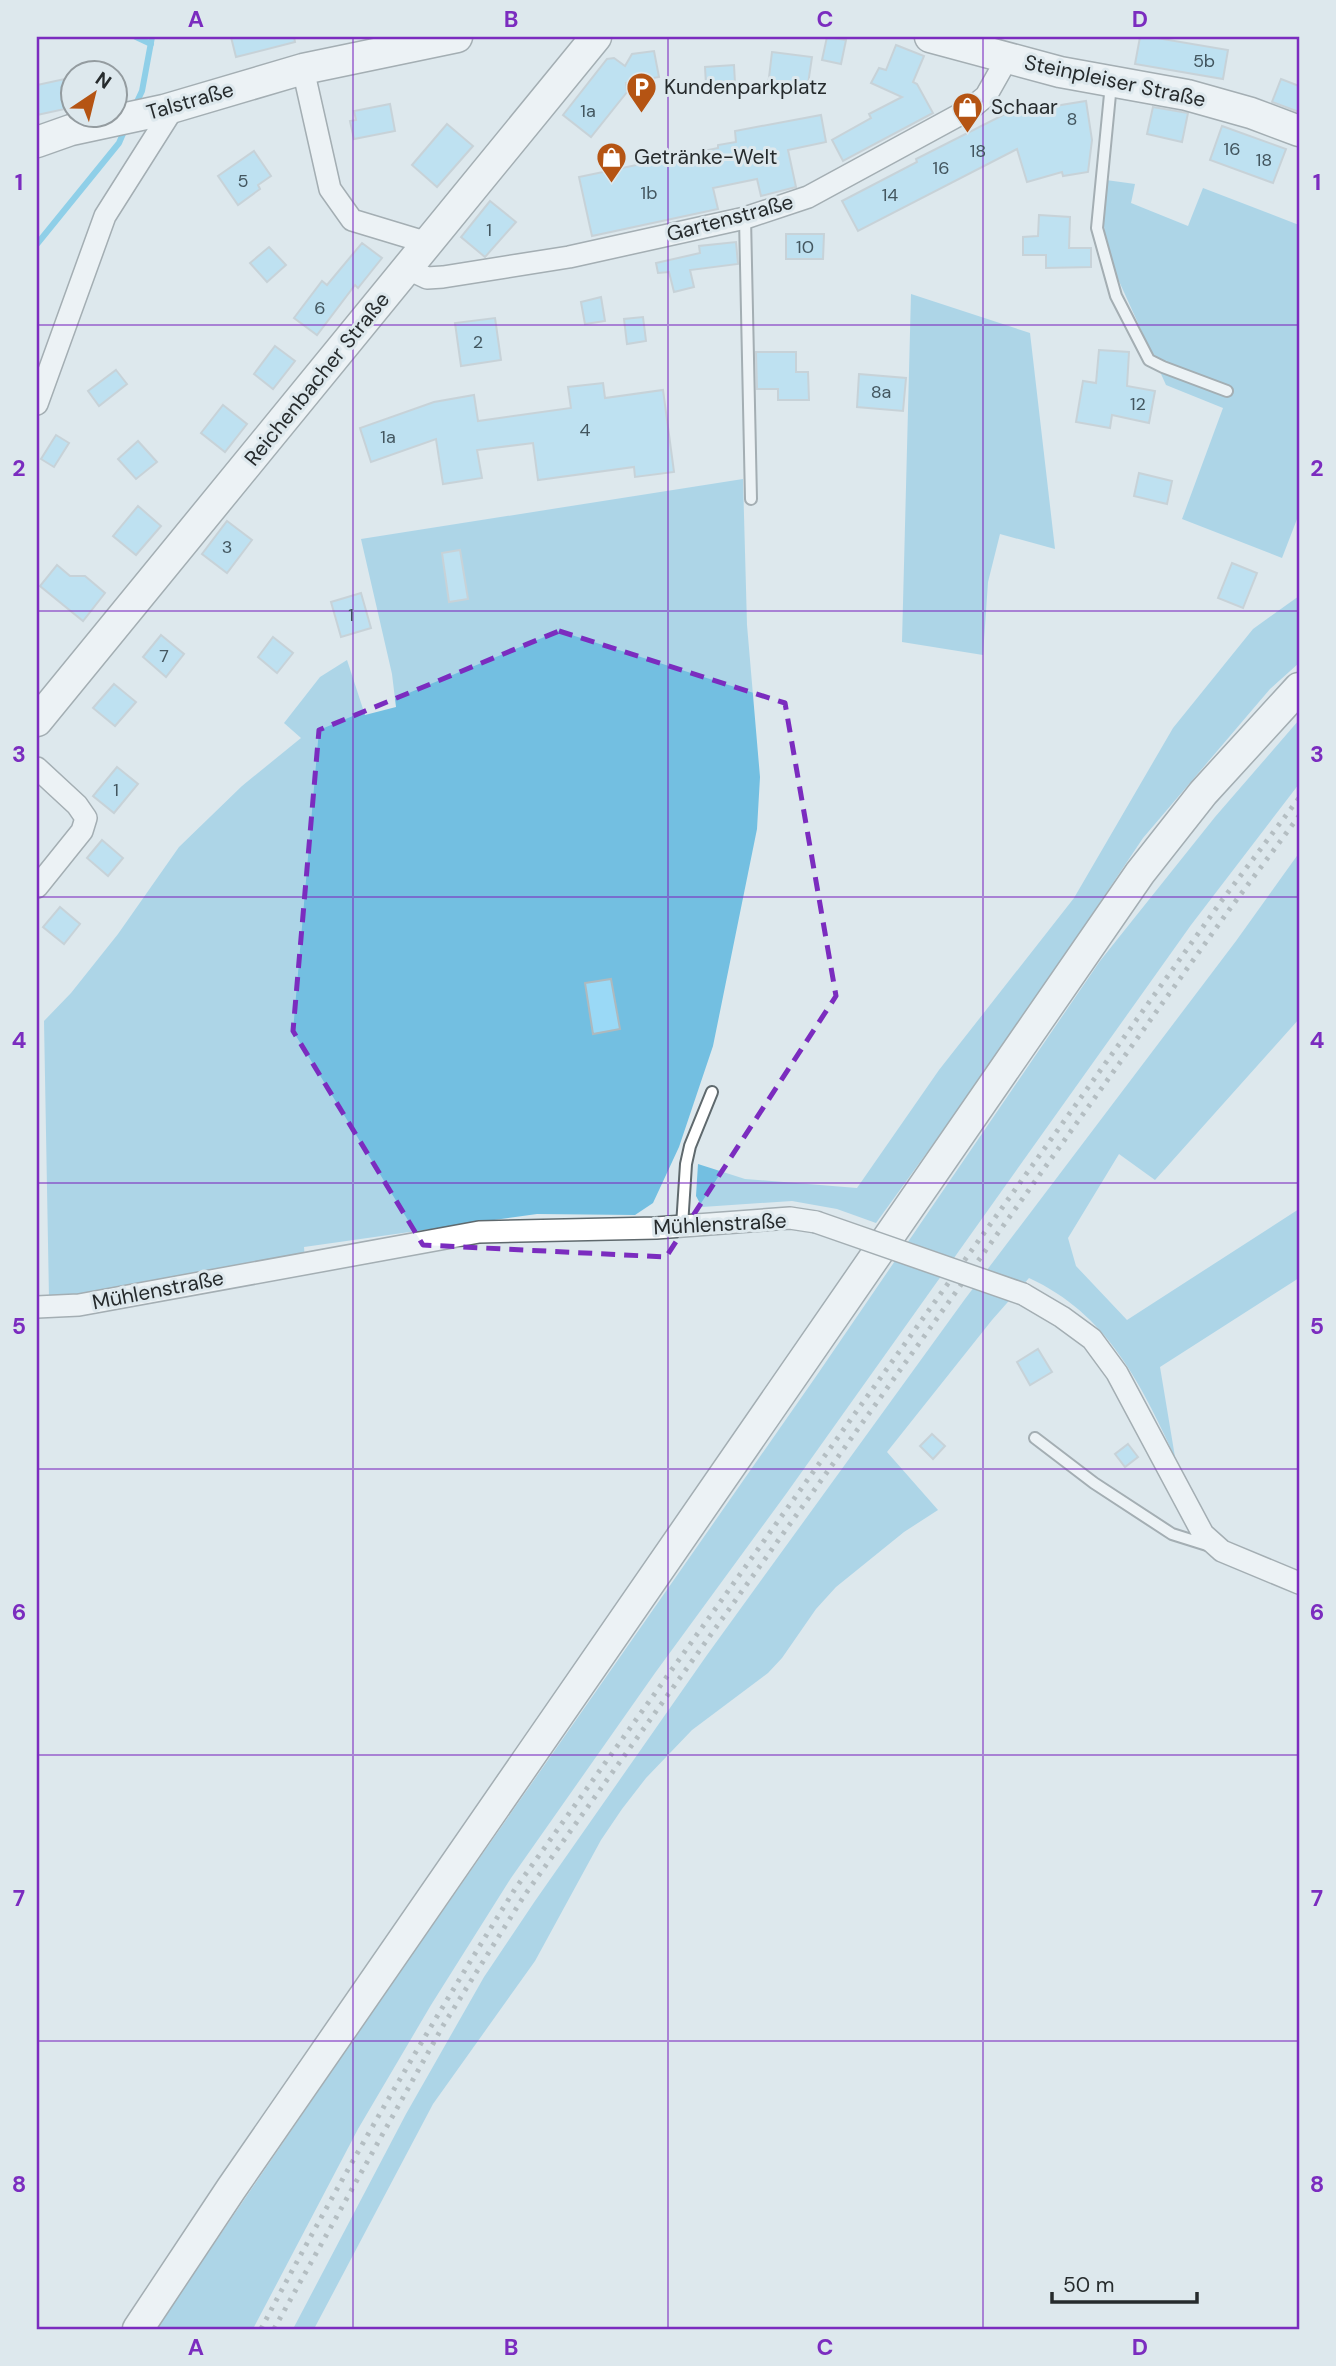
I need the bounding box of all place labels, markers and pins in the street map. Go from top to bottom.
parking icon: Kundenparkplatz [624,70,658,114]
place label: Kundenparkplatz [664,73,827,101]
shop icon: Schaar [951,90,985,134]
place label: Schaar [991,93,1058,121]
shop icon: Getränke-Welt [594,140,628,184]
place label: Getränke-Welt [634,143,777,171]

